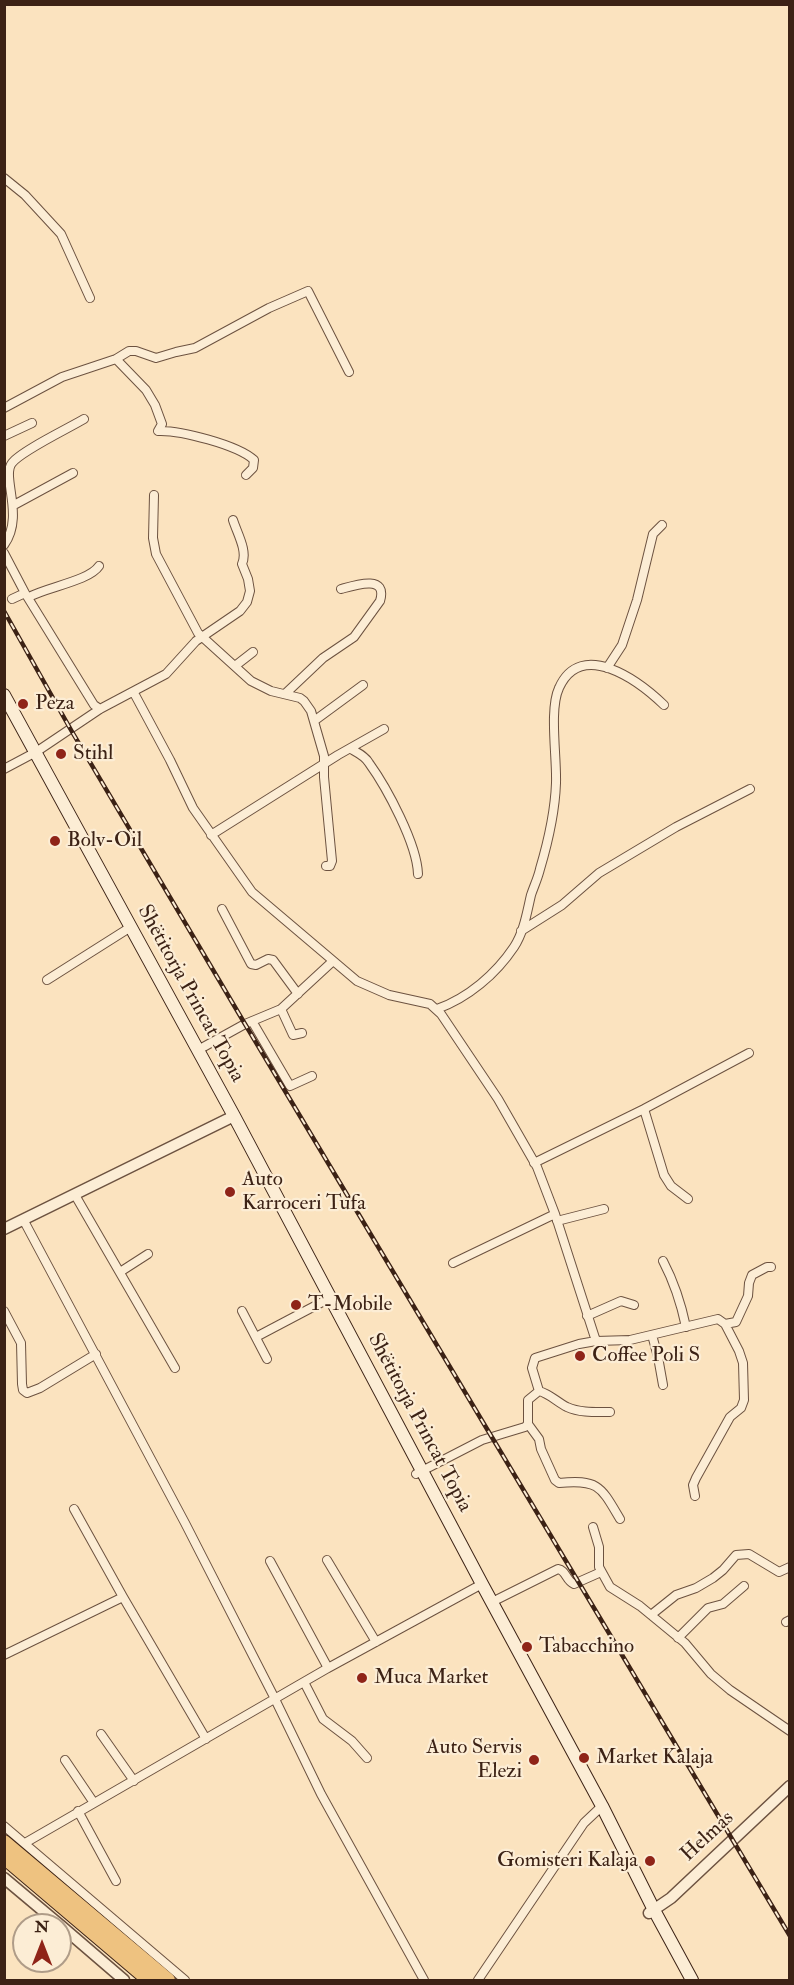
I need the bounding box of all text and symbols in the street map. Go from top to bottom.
place label: Peza [35,691,74,717]
marker: Peza [16,697,30,711]
place label: Stihl [73,741,113,767]
marker: Stihl [54,747,68,761]
place label: Bolv-Oil [67,828,142,854]
marker: Bolv-Oil [48,834,62,848]
street label: Shëtitorja Princat Topia [131,901,249,1087]
place label: Auto Karroceri Tufa [242,1167,366,1217]
marker: Auto Karroceri Tufa [223,1185,237,1199]
place label: T-Mobile [308,1292,392,1318]
marker: T-Mobile [289,1298,303,1312]
street label: Shëtitorja Princat Topia [361,1329,477,1517]
place label: Coffee Poli S [592,1343,700,1369]
marker: Coffee Poli S [573,1349,587,1363]
place label: Tabacchino [539,1634,634,1660]
marker: Tabacchino [520,1640,534,1654]
place label: Muca Market [374,1665,488,1691]
marker: Muca Market [355,1671,369,1685]
place label: Auto Servis Elezi [426,1735,522,1785]
place label: Market Kalaja [596,1745,713,1771]
marker: Market Kalaja [577,1751,591,1765]
marker: Auto Servis Elezi [527,1753,541,1767]
street label: Helmas [676,1806,740,1868]
place label: Gomisteri Kalaja [497,1848,638,1874]
marker: Gomisteri Kalaja [643,1854,657,1868]
north arrow [12,1913,72,1973]
text: N [35,1917,49,1937]

